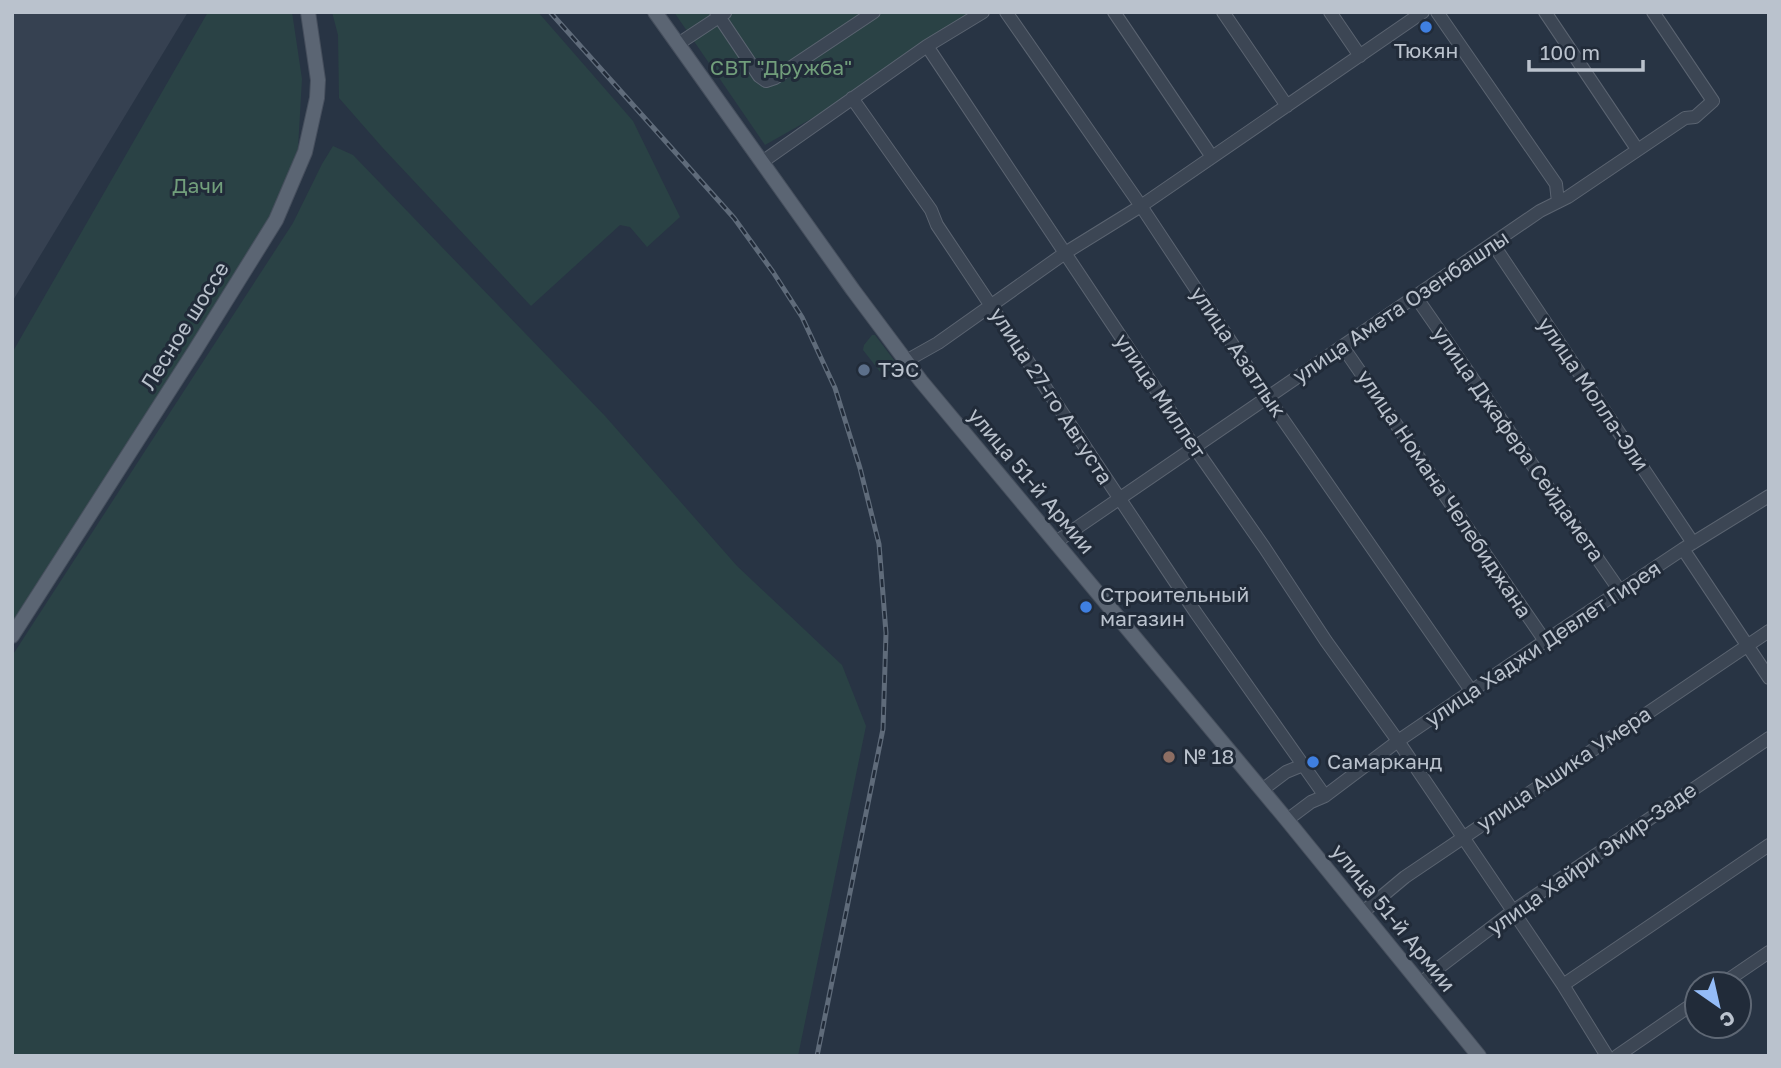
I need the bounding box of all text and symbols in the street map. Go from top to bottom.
marker: Тюкян [1418,19,1434,35]
scale bar [1529,28,1643,72]
place label: Тюкян [1394,37,1458,63]
text: 100 m [1540,39,1600,65]
park label: СВТ "Дружба" [710,54,852,80]
park label: Дачи [172,172,224,198]
street label: улица Амета Озенбашлы [1287,224,1514,388]
street label: Лесное шоссе [134,257,234,394]
street label: улица Азатлык [1185,281,1292,422]
street label: улица 27-го Августа [985,302,1119,489]
street label: улица Молла-Эли [1533,311,1655,475]
street label: улица Джафера Сейдамета [1427,321,1610,566]
street label: улица Миллет [1110,328,1212,463]
place label: ТЭС [878,356,919,382]
marker: ТЭС [856,362,872,378]
street label: улица Номана Челебиджана [1352,364,1538,623]
street label: улица 51-й Армии [963,402,1101,559]
street label: улица Хаджи Девлет Гирея [1420,555,1665,732]
place label: Строительный магазин [1100,581,1249,631]
marker: Строительный магазин [1078,599,1094,615]
street label: улица Ашика Умера [1471,700,1656,836]
place label: № 18 [1183,743,1234,769]
place label: Самарканд [1327,748,1443,774]
marker: № 18 [1161,749,1177,765]
marker: Самарканд [1305,754,1321,770]
street label: улица Хайри Эмир-Заде [1482,776,1701,940]
street label: улица 51-й Армии [1326,838,1461,997]
north arrow [1683,970,1753,1040]
text: С [1716,1006,1740,1033]

